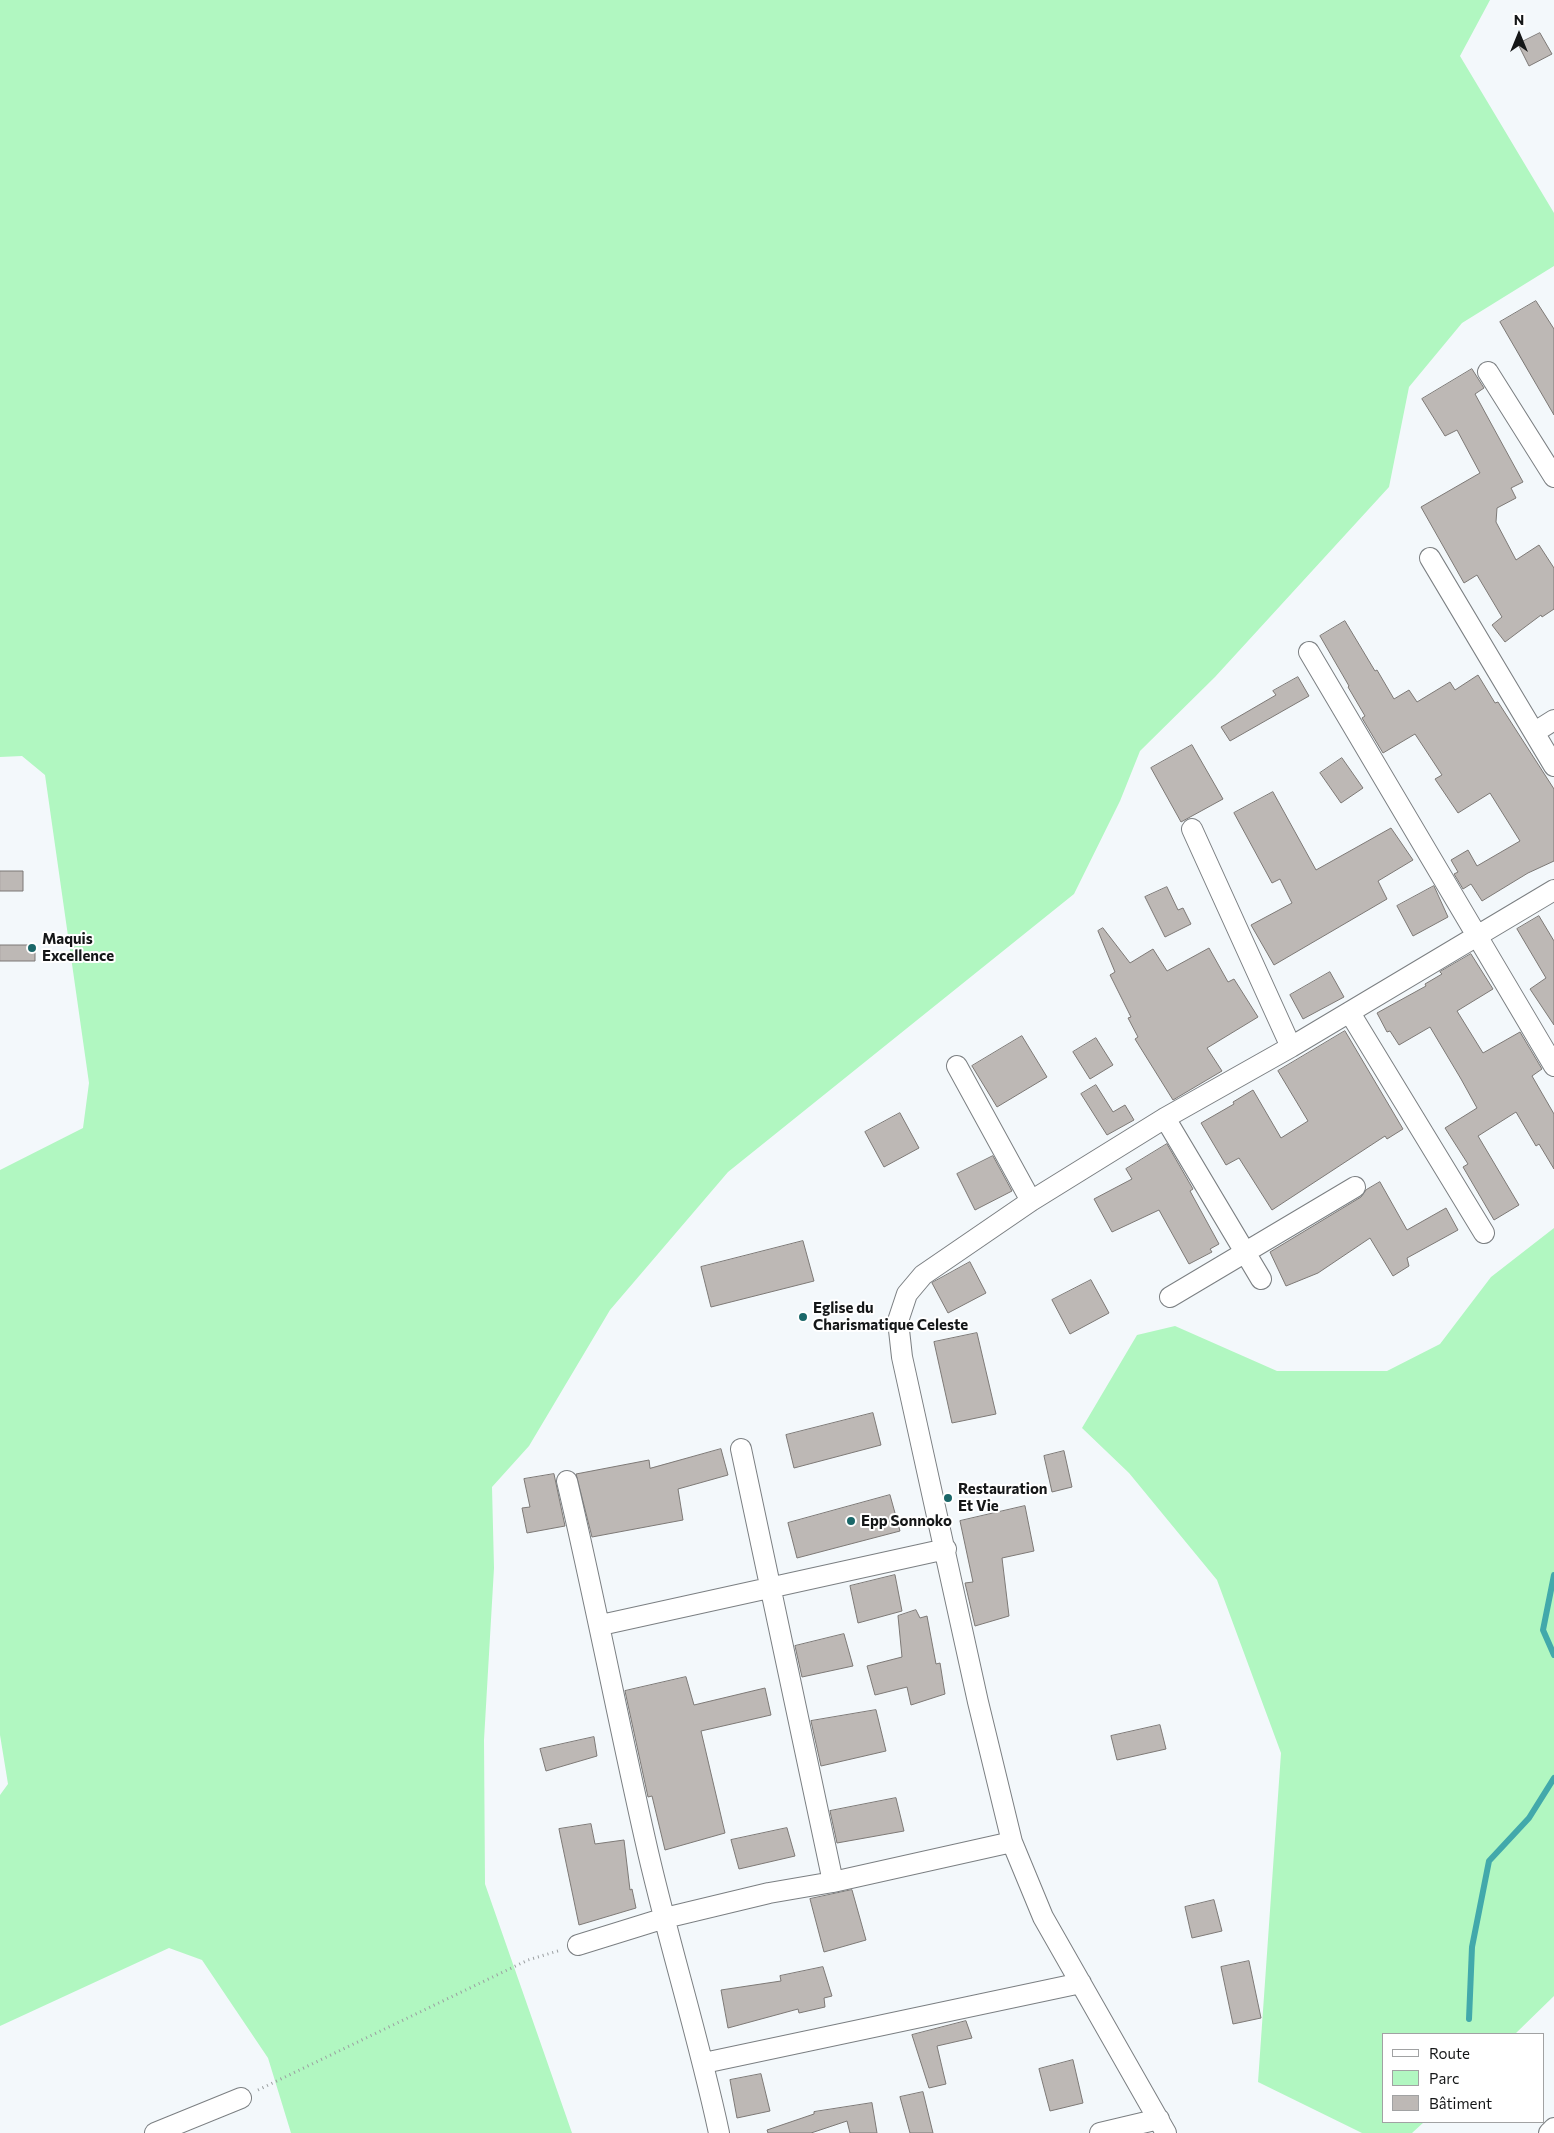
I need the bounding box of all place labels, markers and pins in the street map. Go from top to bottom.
place label: Maquis Excellence [42,930,114,965]
marker: Maquis Excellence [26,942,38,954]
place label: Eglise du Charismatique Celeste [813,1299,968,1334]
marker: Eglise du Charismatique Celeste [797,1311,809,1323]
place label: Restauration Et Vie [958,1480,1048,1515]
marker: Restauration Et Vie [942,1492,954,1504]
place label: Epp Sonnoko [861,1512,952,1530]
marker: Epp Sonnoko [845,1515,857,1527]

